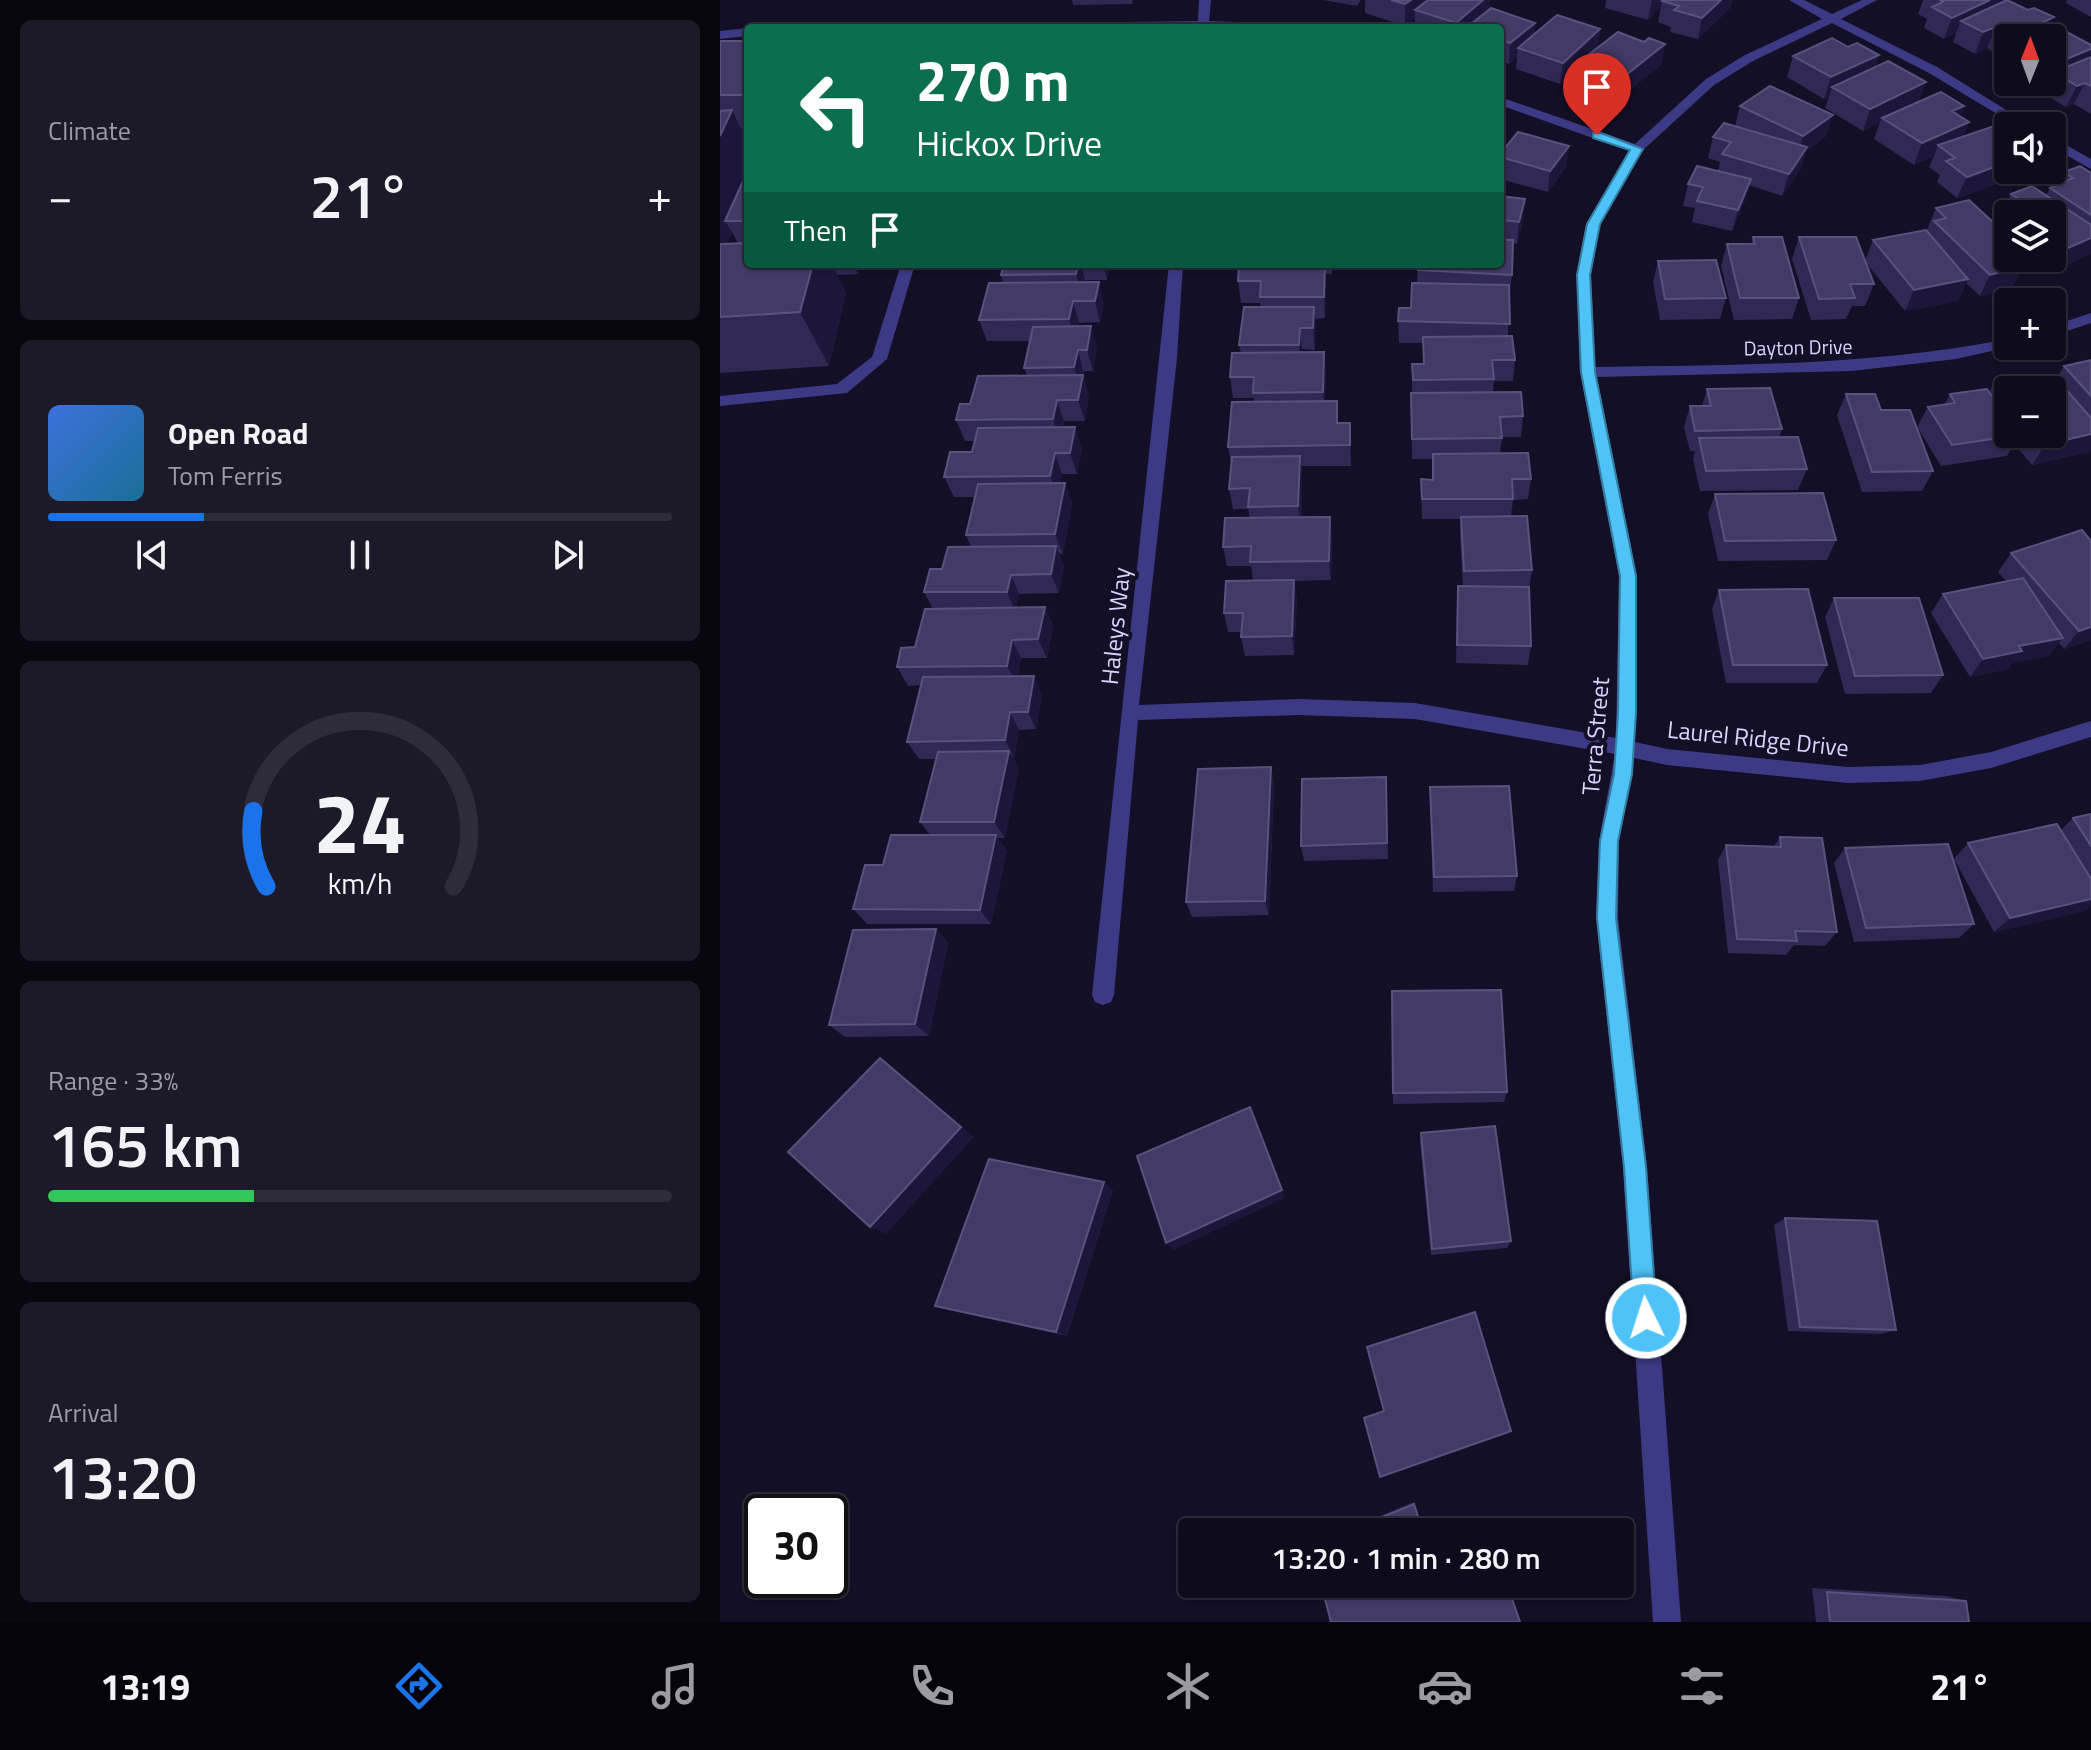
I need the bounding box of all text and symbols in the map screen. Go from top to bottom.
north arrow [1994,24,2066,96]
map controls [1994,24,2066,448]
text: 270 m [916,38,1069,123]
pin [1563,53,1631,135]
icon: left [784,56,888,160]
icon: arrive [1575,65,1619,109]
text: Climate [48,111,131,150]
button: sound [1994,112,2066,184]
text: Hickox Drive [916,115,1102,170]
text: 21° [310,150,410,241]
text: − [48,162,73,229]
text: + [647,162,672,229]
button: layers [1994,200,2066,272]
text: Then [784,207,847,253]
icon: arrive [863,208,907,252]
button: + [1994,288,2066,360]
street label: Dayton Drive [1743,331,1853,363]
button: − [1994,376,2066,448]
text: Open Road [168,410,309,456]
text: Tom Ferris [168,456,283,495]
icon: previous [130,533,174,577]
icon: pause [338,533,382,577]
icon: next [546,533,590,577]
street label: Haleys Way [1091,565,1139,687]
street label: Terra Street [1572,675,1618,797]
street label: Laurel Ridge Drive [1666,711,1850,765]
text: 24 [313,759,407,885]
text: km/h [328,862,392,905]
text: Range · 33% [48,1061,178,1100]
text: 165 km [48,1099,242,1190]
position arrow [1604,1276,1688,1360]
text: Arrival [48,1393,119,1432]
text: 13:20 [48,1431,197,1522]
speed limit sign: 30 [744,1494,848,1598]
text: 13:20 · 1 min · 280 m [1271,1535,1541,1581]
icon: directions [391,1658,447,1714]
icon: music [647,1658,703,1714]
icon: phone [904,1658,960,1714]
icon: climate [1160,1658,1216,1714]
icon: car [1417,1658,1473,1714]
icon: filters [1674,1658,1730,1714]
text: 13:19 [100,1659,190,1714]
text: 21° [1930,1659,1991,1714]

